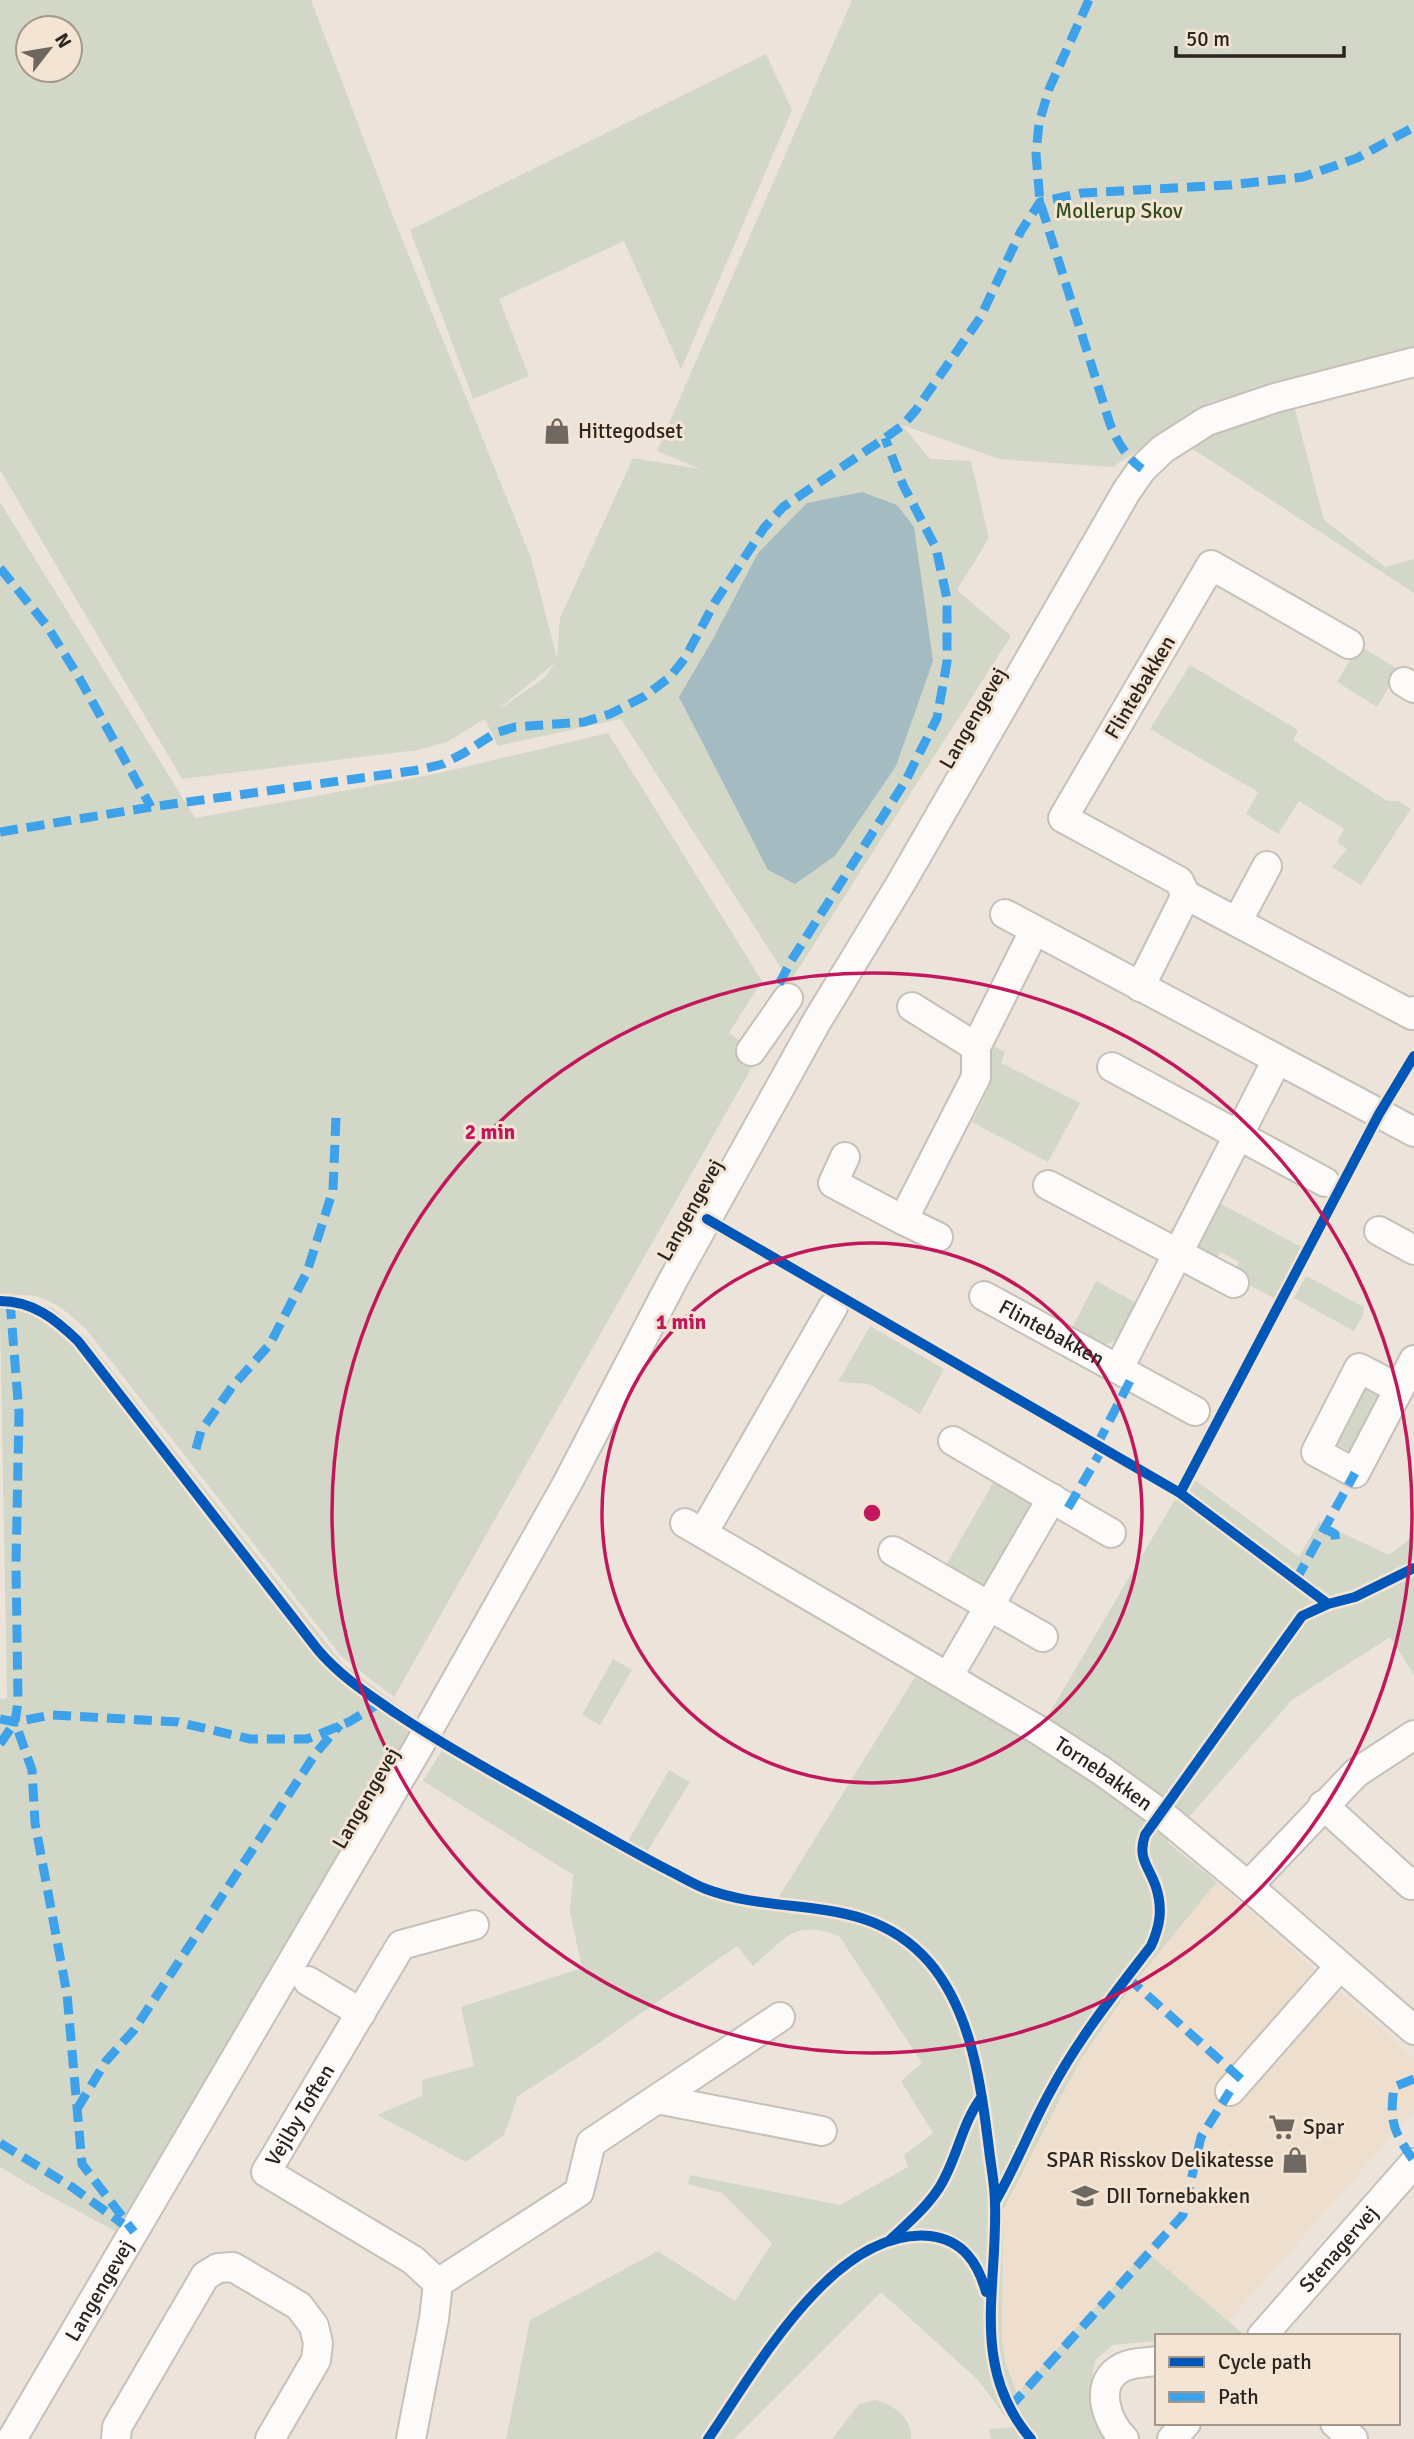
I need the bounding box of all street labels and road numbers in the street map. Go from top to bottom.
street label: Flintebakken [1099,631,1181,743]
street label: Langengevej [934,663,1012,773]
street label: Langengevej [651,1154,729,1266]
street label: Flintebakken [994,1294,1109,1372]
street label: Tornebakken [1050,1731,1158,1816]
street label: Langengevej [327,1743,405,1853]
street label: Vejlby Toften [260,2059,340,2171]
street label: Stenagervej [1293,2200,1384,2298]
street label: Langengevej [59,2235,139,2346]

